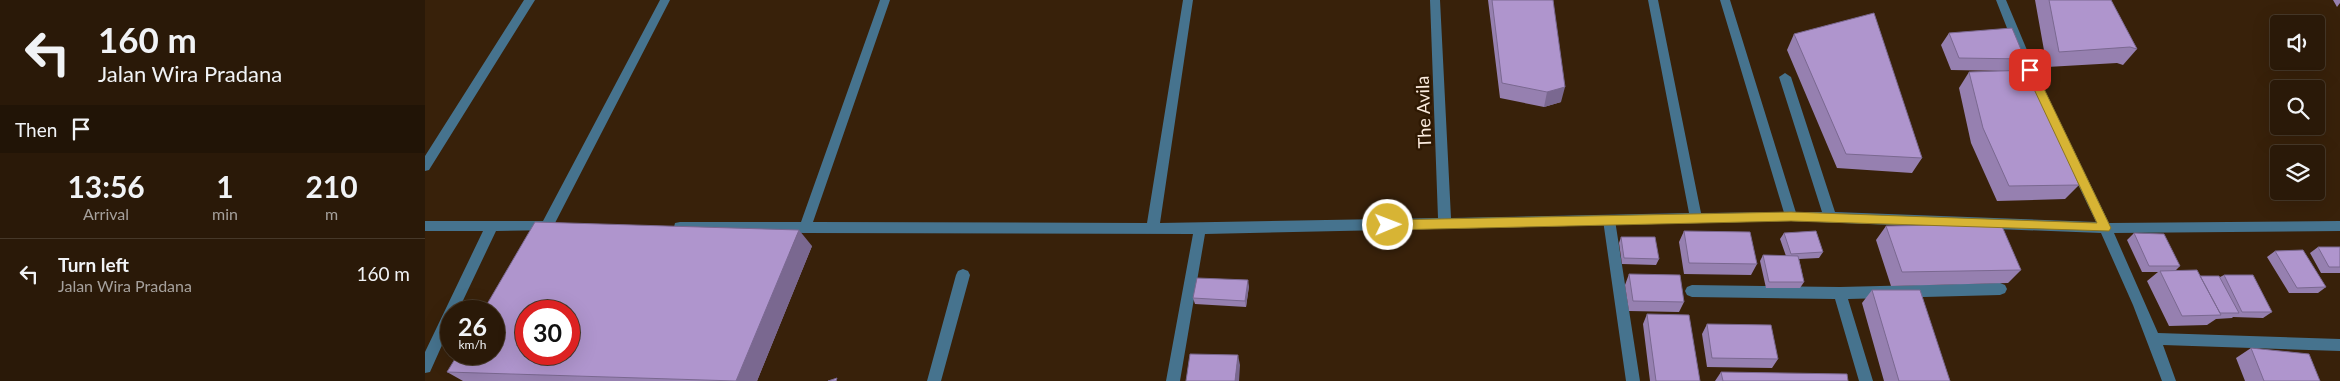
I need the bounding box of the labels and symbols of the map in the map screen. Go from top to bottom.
pin [2009,49,2051,91]
street label: The Avila [1411,75,1435,149]
position arrow [1361,198,1413,250]
speed limit sign: 30 [515,300,580,365]

